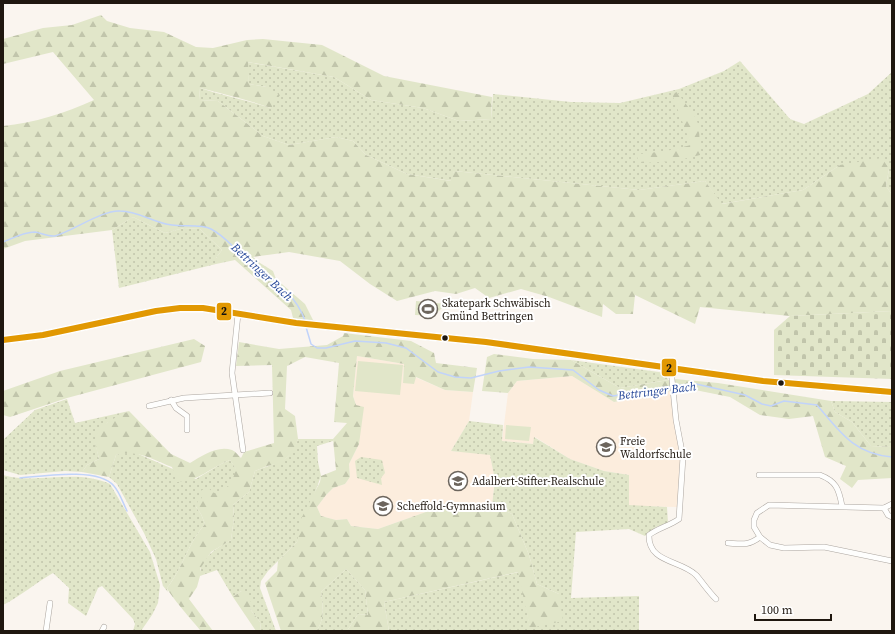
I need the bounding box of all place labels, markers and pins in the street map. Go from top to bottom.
place label: Skatepark Schwäbisch Gmünd Bettringen [442,296,551,324]
sports icon: Skatepark Schwäbisch Gmünd Bettringen [417,298,439,320]
unlabelled marker [440,333,450,343]
unlabelled marker [776,378,786,388]
place label: Freie Waldorfschule [620,434,692,462]
school or university icon: Freie Waldorfschule [595,436,617,458]
school or university icon: Adalbert-Stifter-Realschule [447,470,469,492]
place label: Adalbert-Stifter-Realschule [472,474,604,489]
school or university icon: Scheffold-Gymnasium [372,495,394,517]
place label: Scheffold-Gymnasium [397,499,506,514]

